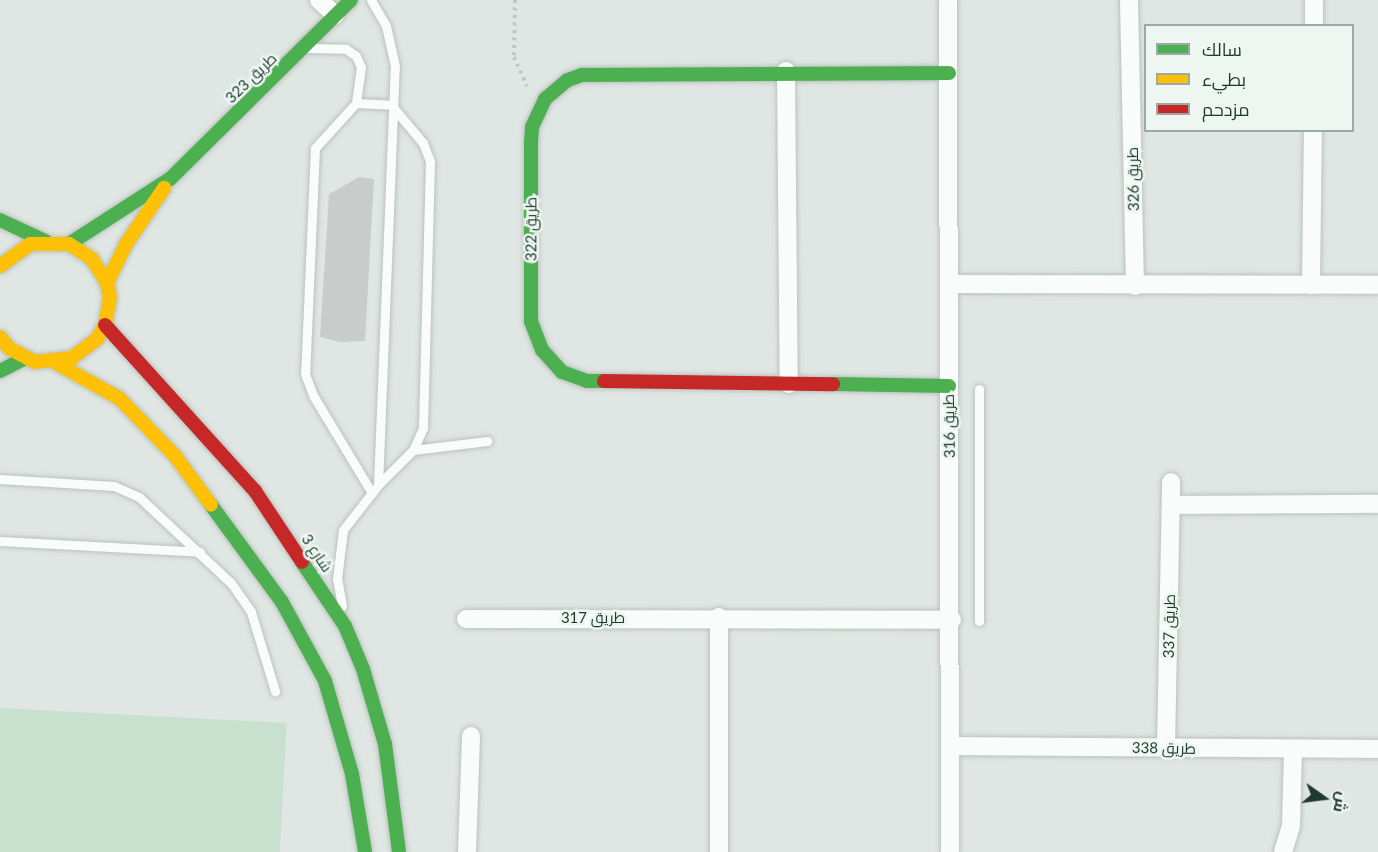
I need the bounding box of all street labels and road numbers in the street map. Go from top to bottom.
street label: طريق 323 [222,49,280,107]
street label: طريق 326 [1123,147,1143,211]
street label: طريق 322 [522,197,540,261]
street label: طريق 316 [939,394,959,458]
street label: شارع 3 [298,531,336,575]
street label: طريق 337 [1159,594,1179,658]
street label: طريق 317 [561,609,625,627]
street label: طريق 338 [1132,738,1196,758]

